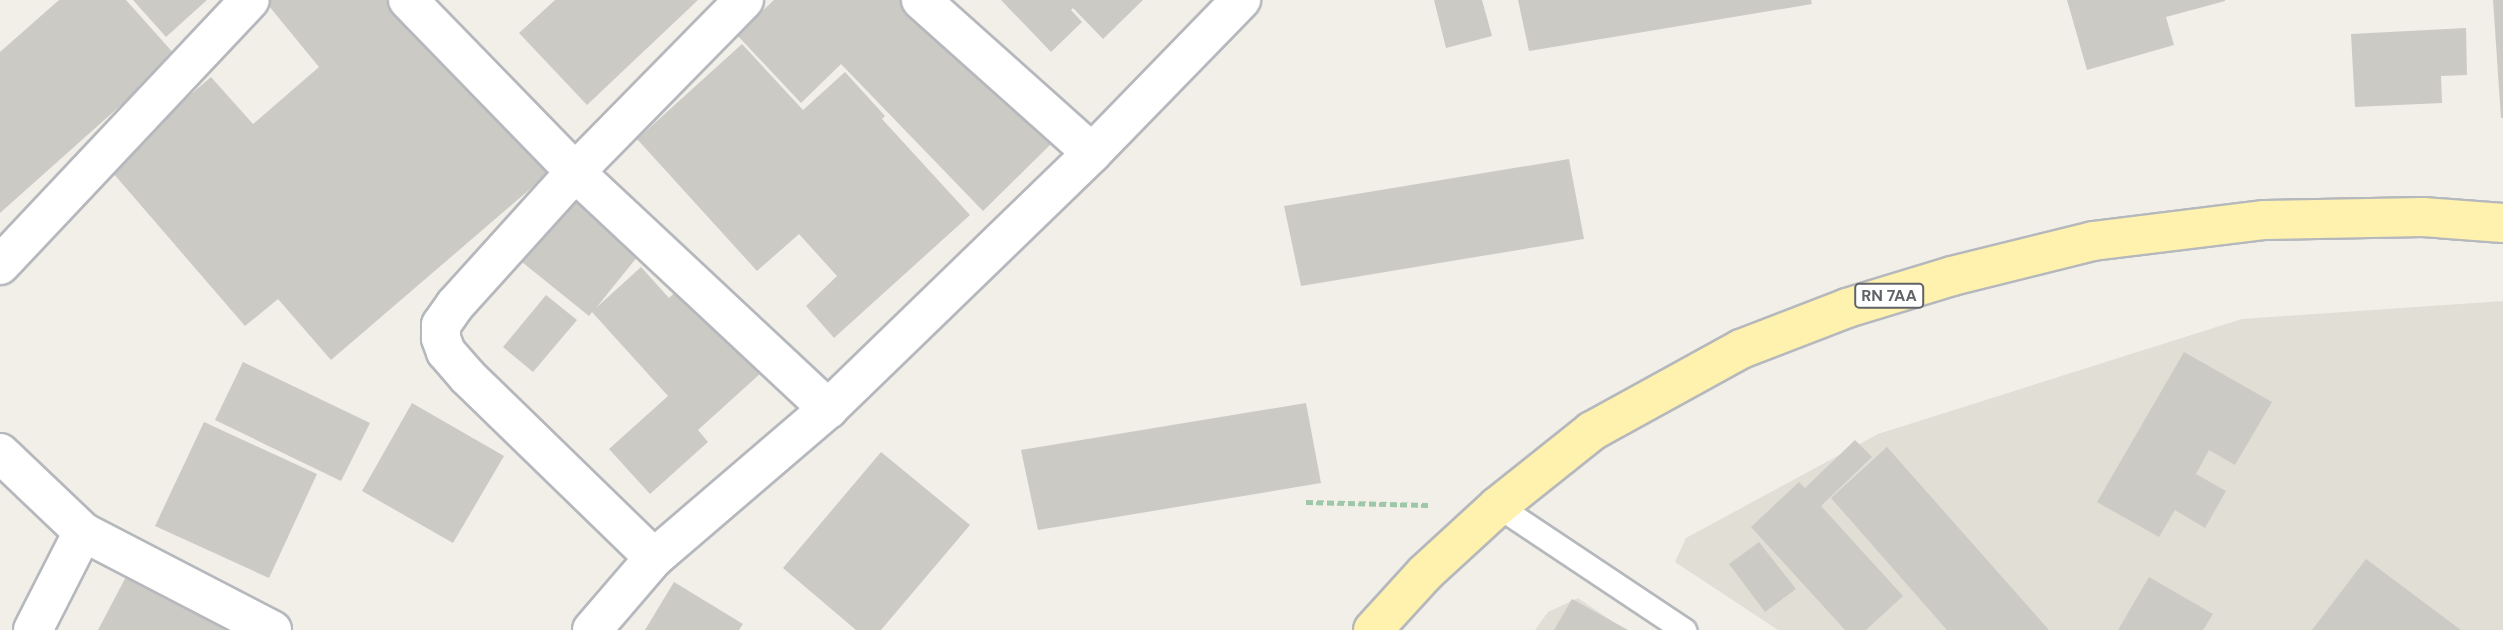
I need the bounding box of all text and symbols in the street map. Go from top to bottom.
road number: RN 7AA [1854,284,1924,308]

